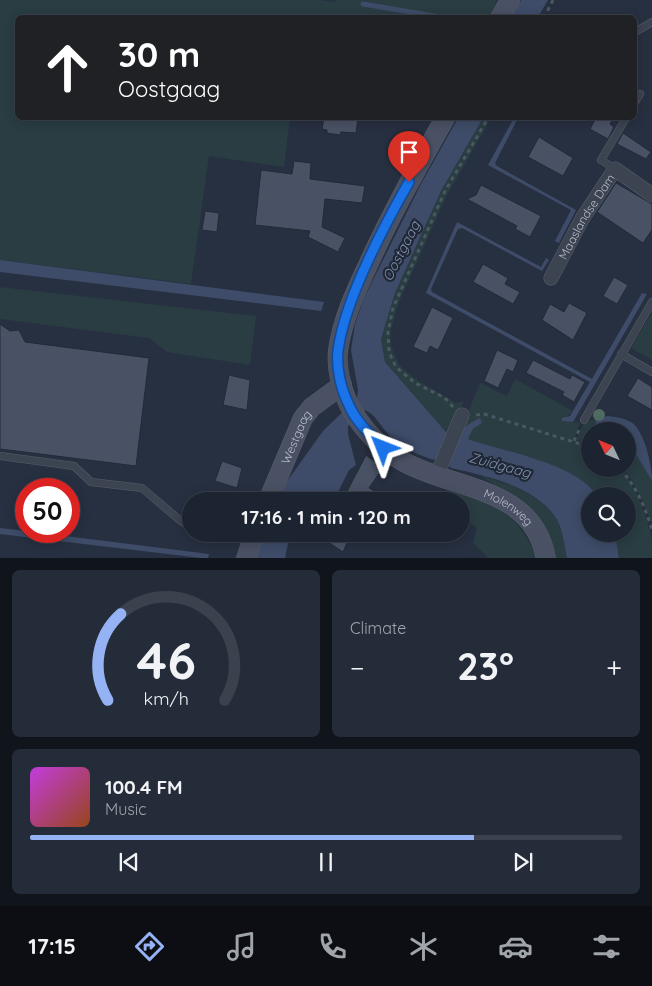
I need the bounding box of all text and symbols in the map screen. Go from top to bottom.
text: 30 m [118,32,200,76]
icon: ahead [35,35,100,100]
text: Oostgaag [118,75,220,103]
pin [388,131,430,182]
icon: arrive [395,138,423,166]
street label: Maaslandse Dam [555,171,617,262]
water label: Oostgaag [378,217,424,284]
street label: Westgaag [277,407,314,466]
position arrow [356,421,408,473]
north arrow [581,422,636,478]
map controls [581,422,636,542]
water label: Zuidgaag [467,448,534,482]
speed limit sign: 50 [15,478,80,543]
street label: Molenweg [482,485,537,528]
button: search [581,487,636,542]
text: 17:16 · 1 min · 120 m [241,505,411,529]
text: Climate [350,618,406,638]
text: 46 [136,627,196,692]
text: 23° [457,642,514,690]
text: − [350,650,365,685]
text: + [606,650,622,685]
text: km/h [143,687,189,709]
text: 100.4 FM [105,775,183,799]
text: Music [105,799,147,819]
icon: previous [115,848,143,876]
icon: pause [312,848,340,876]
icon: next [509,848,537,876]
icon: directions [132,929,167,964]
icon: music [224,929,259,964]
icon: phone [315,929,350,964]
icon: climate [406,929,441,964]
icon: car [498,929,533,964]
icon: filters [589,929,624,964]
text: 17:15 [28,932,76,960]

